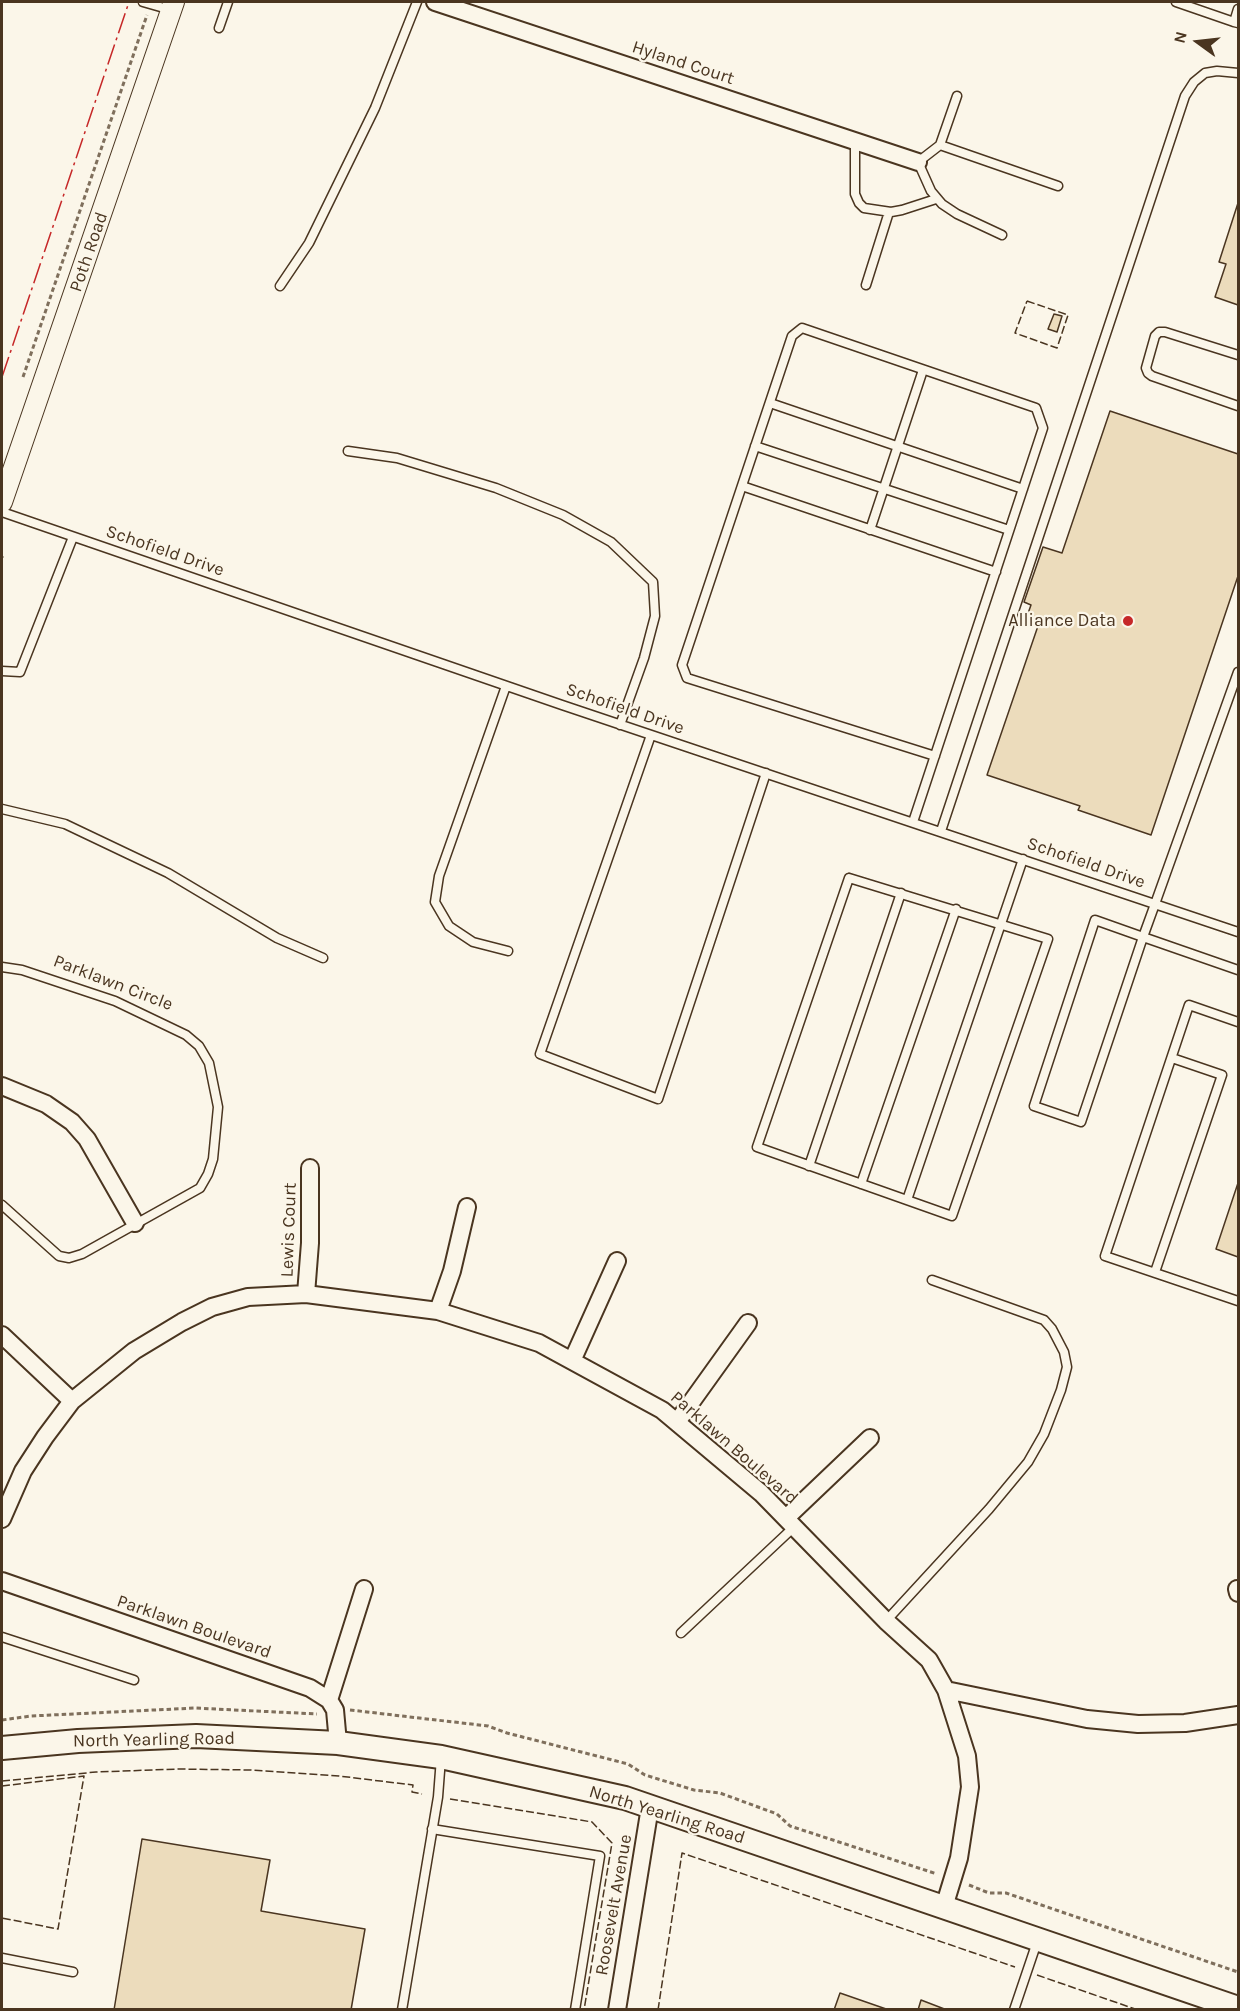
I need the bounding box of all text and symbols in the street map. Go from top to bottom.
north arrow [1168,12,1228,72]
text: N [1169,29,1191,45]
street label: Hyland Court [629,36,737,90]
street label: Poth Road [65,209,113,295]
street label: Schofield Drive [103,521,227,581]
place label: Alliance Data [1008,610,1116,632]
marker: Alliance Data [1121,614,1135,628]
street label: Schofield Drive [563,679,687,739]
street label: Schofield Drive [1024,833,1148,893]
street label: Parklawn Circle [50,950,176,1016]
street label: Lewis Court [277,1182,301,1278]
street label: Parklawn Boulevard [666,1387,802,1509]
street label: Parklawn Boulevard [114,1590,274,1664]
street label: North Yearling Road [73,1728,235,1752]
street label: North Yearling Road [586,1781,748,1849]
street label: Roosevelt Avenue [591,1833,637,1977]

